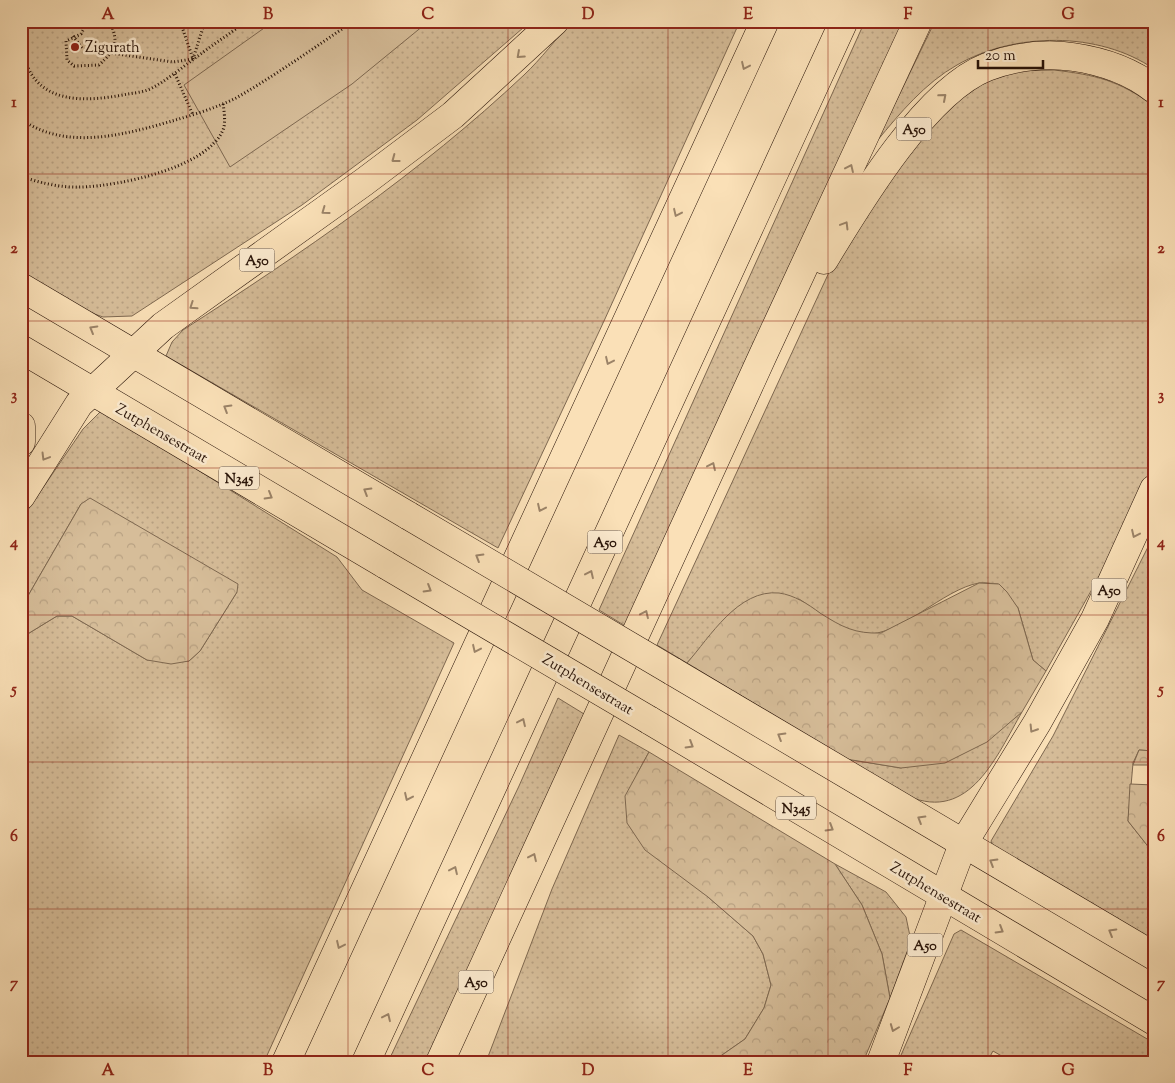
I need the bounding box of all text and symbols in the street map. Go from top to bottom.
text: A [102,4,115,27]
text: B [263,4,273,27]
text: C [422,4,435,27]
text: D [582,4,595,27]
text: E [743,4,753,27]
text: F [904,4,913,27]
text: G [1061,4,1075,27]
place label: Zigurath [85,38,140,59]
scale bar [978,38,1042,70]
marker: Zigurath [69,41,81,53]
text: 20 m [985,46,1016,67]
one-way arrow [517,49,526,58]
one-way arrow [740,61,751,70]
text: 1 [11,92,17,115]
text: 1 [1158,92,1164,115]
one-way arrow [938,94,947,103]
road number: A50 [896,118,932,140]
one-way arrow [392,153,401,161]
one-way arrow [843,164,854,173]
one-way arrow [321,205,330,214]
one-way arrow [673,208,684,217]
one-way arrow [838,222,848,231]
text: 2 [10,238,18,261]
text: 2 [1157,238,1165,261]
road number: A50 [240,248,274,272]
one-way arrow [189,300,199,309]
one-way arrow [90,325,99,335]
one-way arrow [605,356,616,365]
text: 3 [11,385,18,408]
text: 3 [1158,385,1165,408]
street label: Zutphensestraat [111,399,211,469]
one-way arrow [224,404,233,414]
one-way arrow [41,451,51,460]
one-way arrow [706,462,716,471]
road number: N345 [219,466,259,489]
one-way arrow [364,487,373,497]
one-way arrow [263,489,272,499]
one-way arrow [537,503,547,512]
one-way arrow [1130,529,1141,538]
road number: A50 [588,530,622,554]
text: 4 [9,532,18,555]
text: 4 [1156,532,1165,555]
one-way arrow [475,553,484,563]
one-way arrow [584,571,594,580]
road number: A50 [1092,578,1126,602]
one-way arrow [423,583,432,593]
one-way arrow [638,610,649,619]
one-way arrow [472,644,482,653]
street label: Zutphensestraat [538,650,637,721]
text: 5 [9,679,17,702]
text: 5 [1156,679,1164,702]
one-way arrow [516,718,527,727]
one-way arrow [1029,724,1039,733]
one-way arrow [778,732,787,742]
one-way arrow [685,738,694,748]
one-way arrow [404,792,414,801]
road number: N345 [776,796,816,820]
one-way arrow [917,815,926,825]
one-way arrow [824,822,833,832]
text: 6 [10,826,18,849]
text: 6 [1157,826,1165,849]
one-way arrow [527,853,538,862]
street label: Zutphensestraat [886,858,985,929]
one-way arrow [990,858,999,868]
one-way arrow [448,866,459,875]
one-way arrow [994,923,1003,933]
one-way arrow [1108,928,1117,938]
road number: A50 [908,934,942,956]
one-way arrow [336,940,346,949]
road number: A50 [458,970,494,994]
text: 7 [10,973,19,996]
text: 7 [1157,973,1166,996]
one-way arrow [380,1013,391,1022]
one-way arrow [890,1023,900,1032]
text: A [102,1060,115,1083]
text: B [263,1060,273,1083]
text: C [422,1060,435,1083]
text: D [582,1060,595,1083]
text: E [743,1060,753,1083]
text: F [904,1060,913,1083]
text: G [1061,1060,1075,1083]

